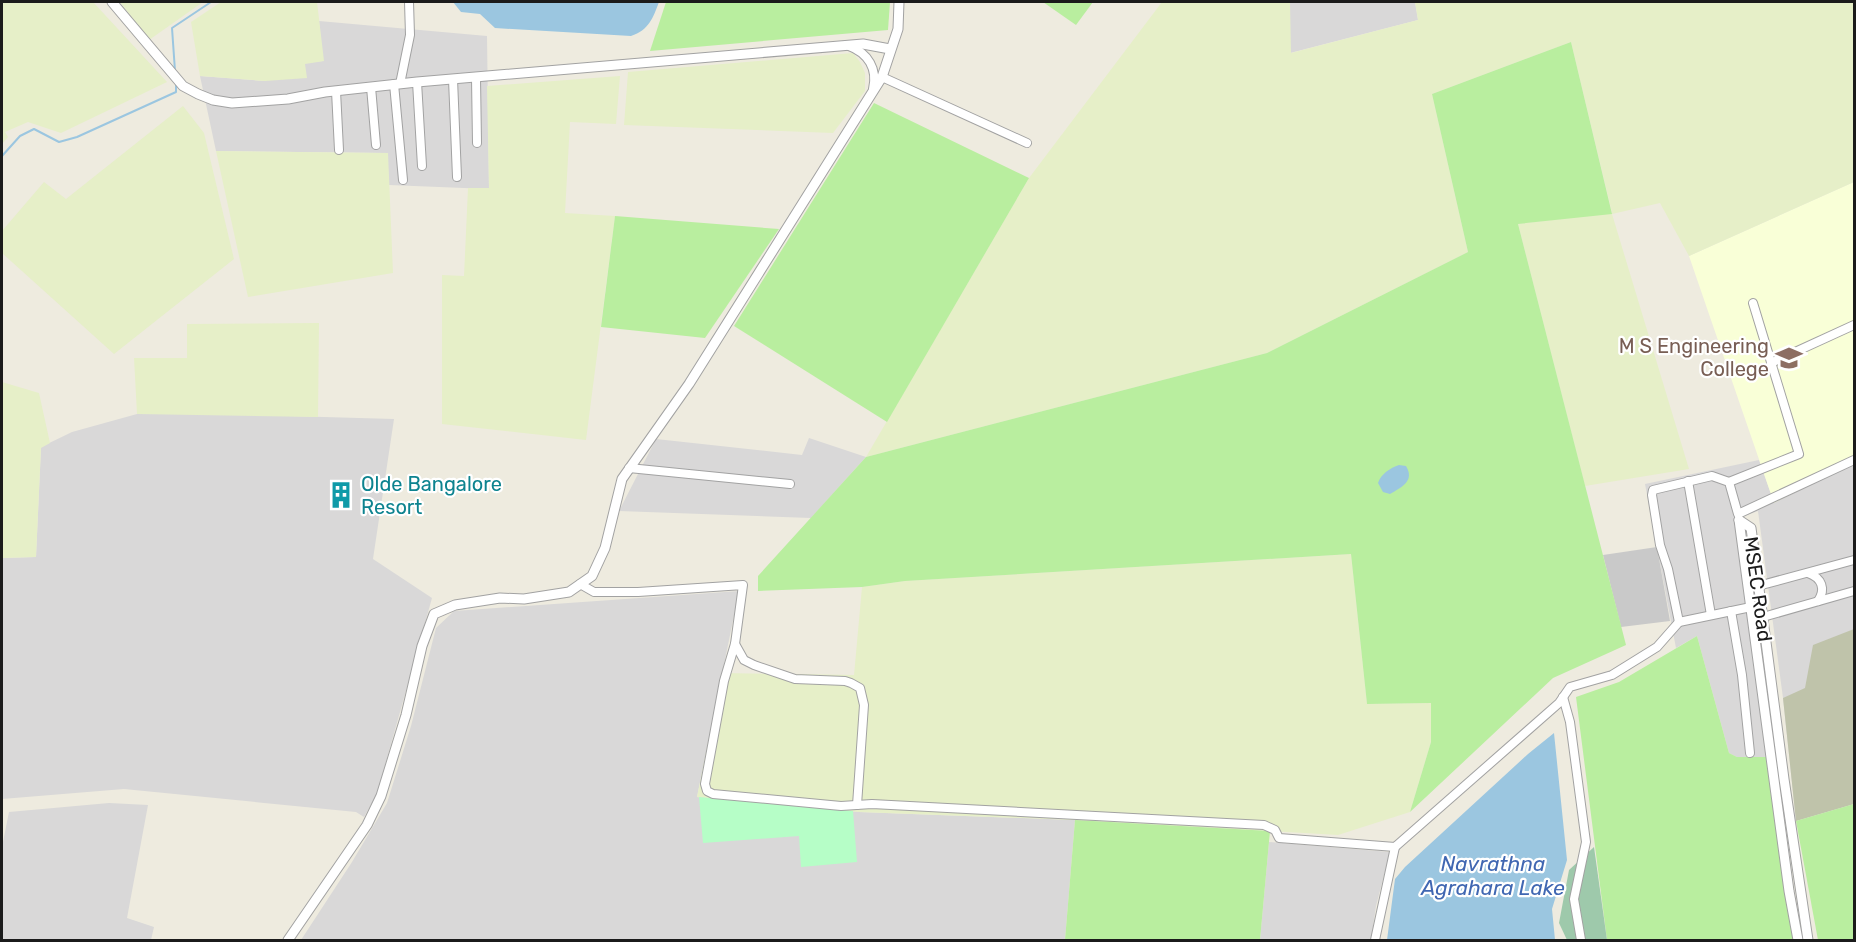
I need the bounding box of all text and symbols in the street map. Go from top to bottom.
place label: M S Engineering College [1619,334,1769,381]
school or university icon: M S Engineering College [1774,343,1804,373]
place label: Olde Bangalore Resort [361,472,502,519]
building icon: Olde Bangalore Resort [326,480,356,510]
street label: MSEC Road [1739,535,1777,643]
water label: Navrathna Agrahara Lake [1420,851,1565,900]

